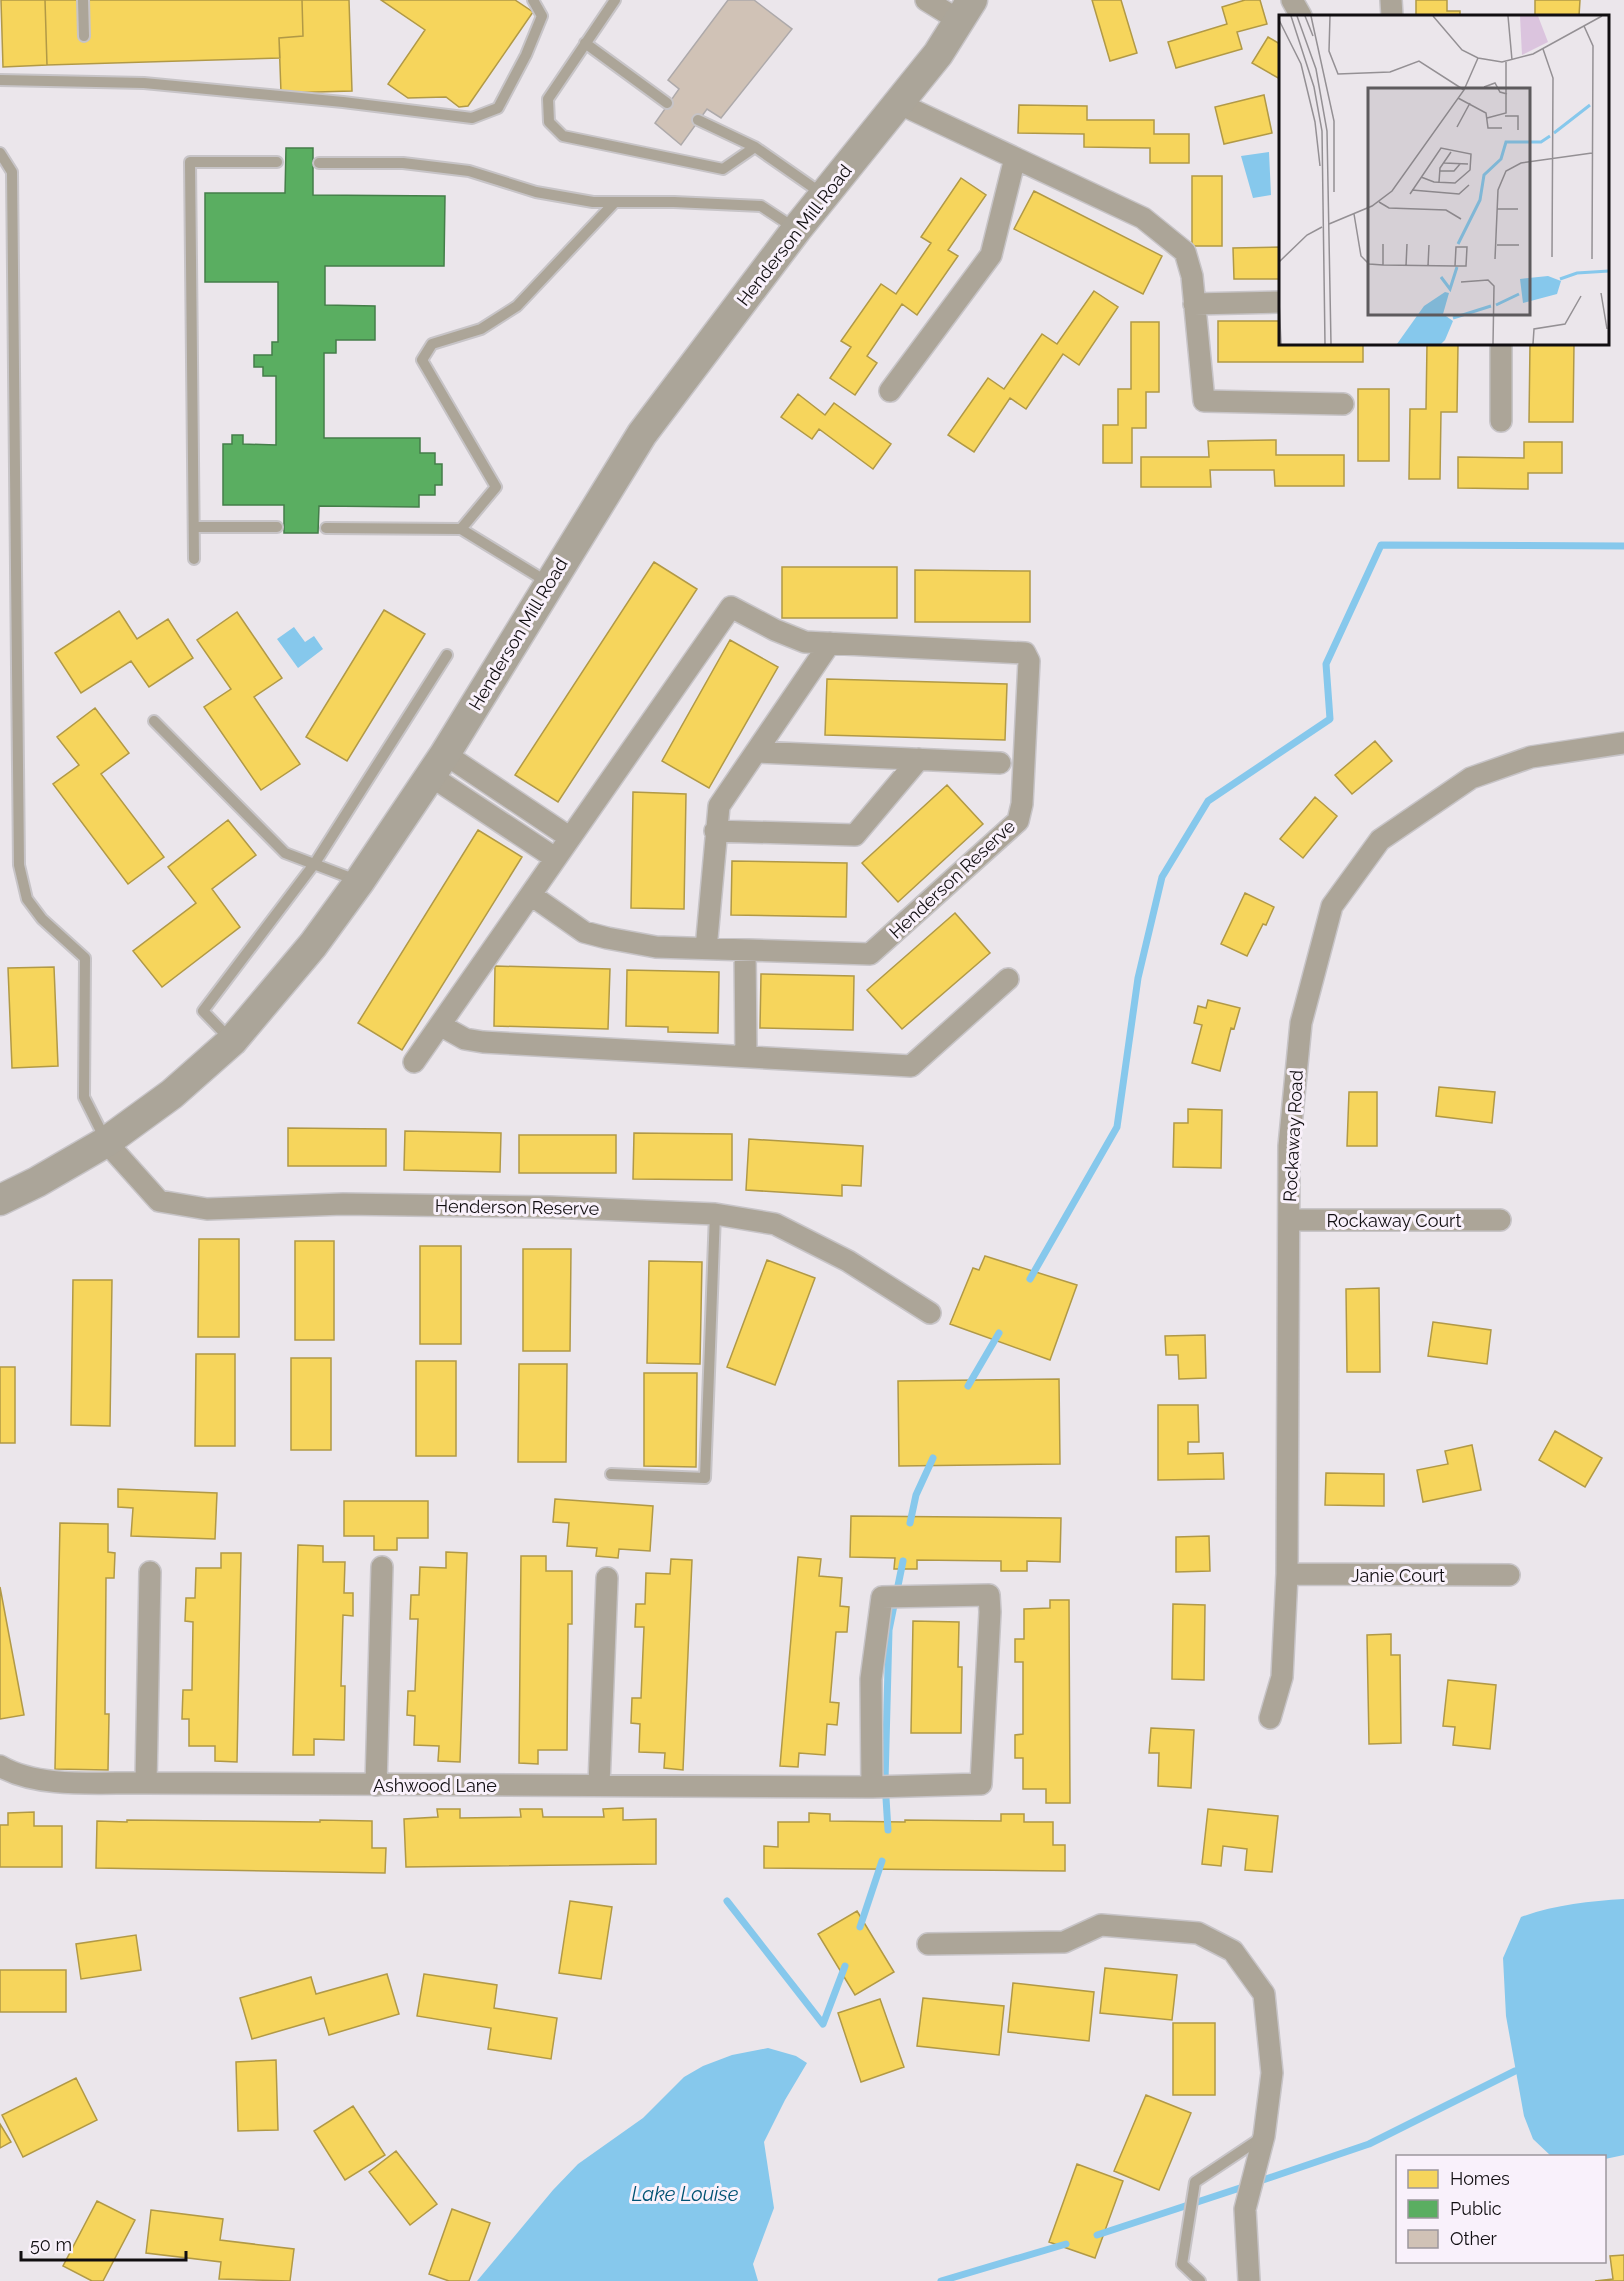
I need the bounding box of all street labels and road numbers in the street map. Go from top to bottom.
street label: Henderson Mill Road [732,160,856,310]
street label: Henderson Mill Road [464,554,572,714]
street label: Henderson Reserve [885,815,1020,943]
street label: Rockaway Road [1279,1070,1307,1202]
street label: Henderson Reserve [435,1195,600,1219]
street label: Rockaway Court [1327,1210,1461,1231]
street label: Janie Court [1351,1565,1445,1586]
street label: Ashwood Lane [373,1775,497,1796]

